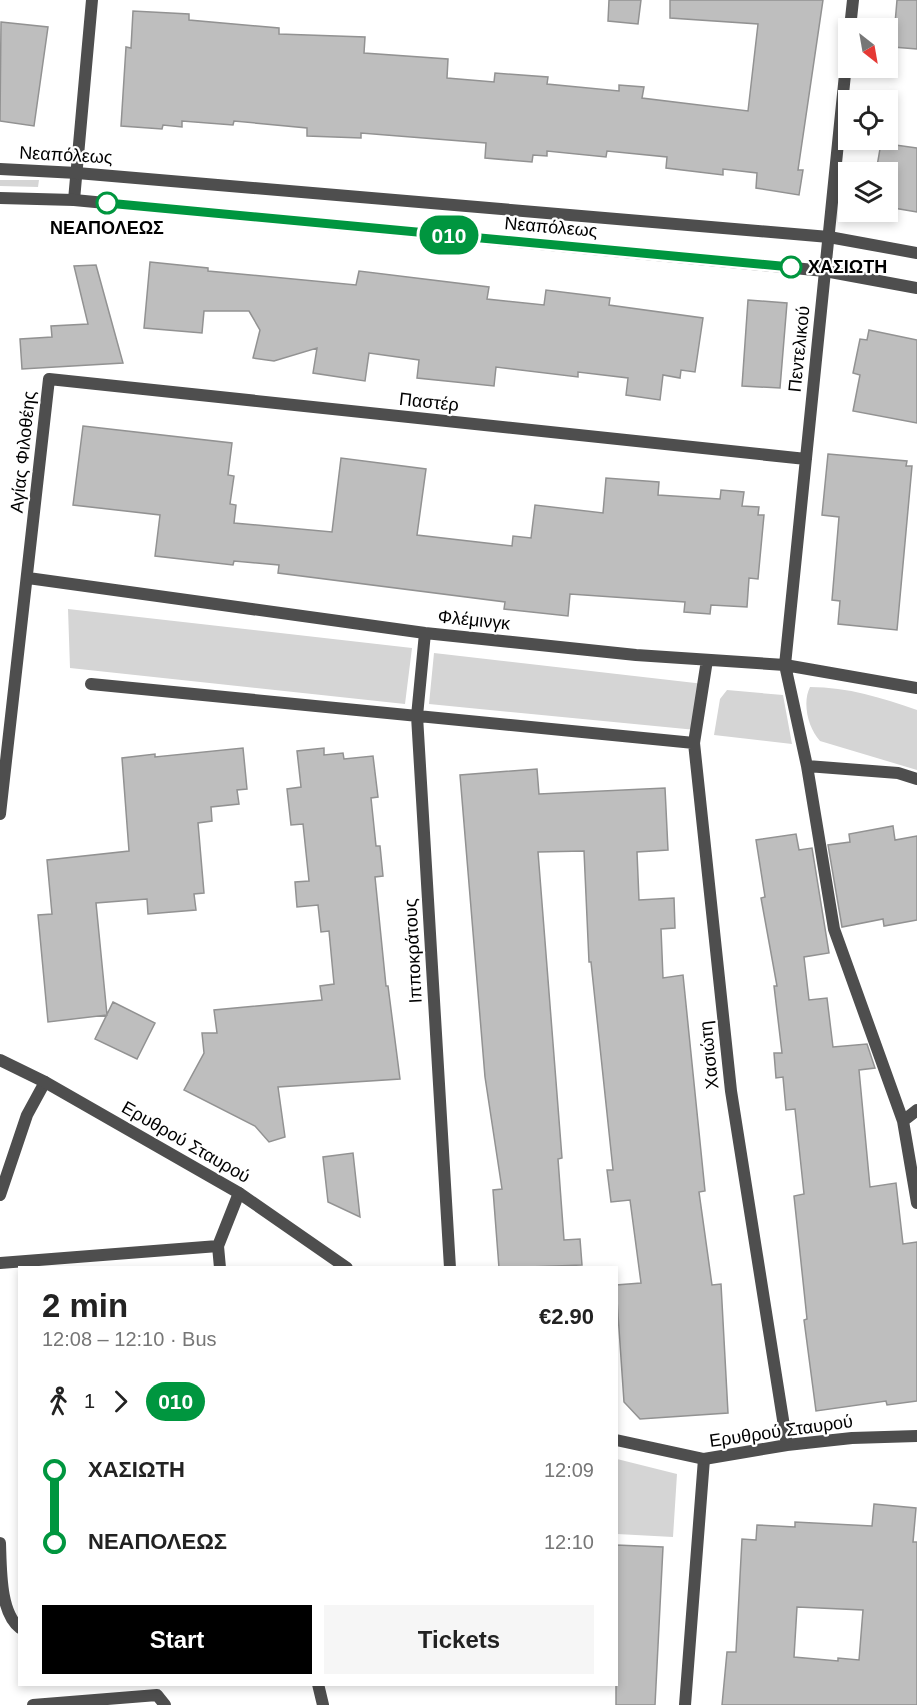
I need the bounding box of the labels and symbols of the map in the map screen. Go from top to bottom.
north arrow [838,18,898,78]
street label: Νεαπόλεως [19,143,113,167]
marker: ΝΕΑΠΟΛΕΩΣ [96,192,118,214]
street label: Νεαπόλεως [504,213,599,241]
line badge: 010 [414,216,484,254]
place label: ΝΕΑΠΟΛΕΩΣ [50,218,164,238]
marker: ΧΑΣΙΩΤΗ [780,256,802,278]
place label: ΧΑΣΙΩΤΗ [808,257,887,277]
street label: Πεντελικού [785,305,813,393]
street label: Παστέρ [398,389,460,415]
street label: Αγίας Φιλοθέης [7,390,39,514]
street label: Φλέμινγκ [437,606,512,634]
street label: Ιπποκράτους [400,898,426,1004]
street label: Χασιώτη [695,1020,723,1090]
street label: Ερυθρού Σταυρού [118,1097,254,1187]
street label: Ερυθρού Σταυρού [708,1411,854,1451]

